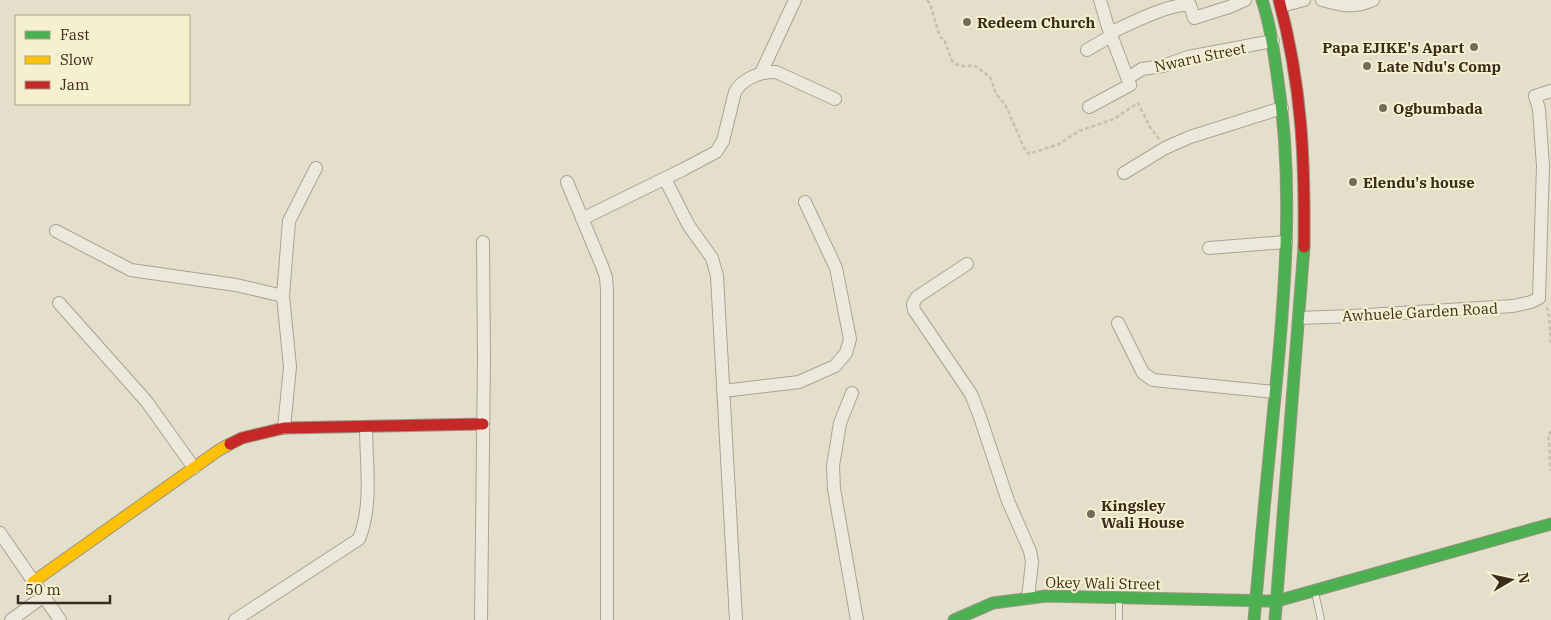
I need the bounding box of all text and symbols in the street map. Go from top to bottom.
place label: Redeem Church [977,13,1096,32]
legend [15,15,190,105]
marker: Redeem Church [961,16,973,28]
text: Fast [60,25,90,44]
street label: Nwaru Street [1152,38,1248,76]
place label: Papa EJIKE's Apart [1322,38,1464,57]
marker: Papa EJIKE's Apart [1468,41,1480,53]
text: Slow [60,50,94,69]
place label: Late Ndu's Comp [1377,57,1501,76]
marker: Late Ndu's Comp [1361,60,1373,72]
text: Jam [60,75,89,94]
place label: Ogbumbada [1393,99,1483,118]
marker: Ogbumbada [1377,102,1389,114]
place label: Elendu's house [1363,173,1475,192]
marker: Elendu's house [1347,176,1359,188]
street label: Awhuele Garden Road [1342,298,1498,326]
place label: Kingsley Wali House [1101,496,1184,532]
marker: Kingsley Wali House [1085,508,1097,520]
north arrow [1486,555,1536,605]
text: N [1514,571,1534,585]
scale bar [18,572,110,604]
street label: Okey Wali Street [1045,572,1161,594]
text: 50 m [25,580,61,599]

